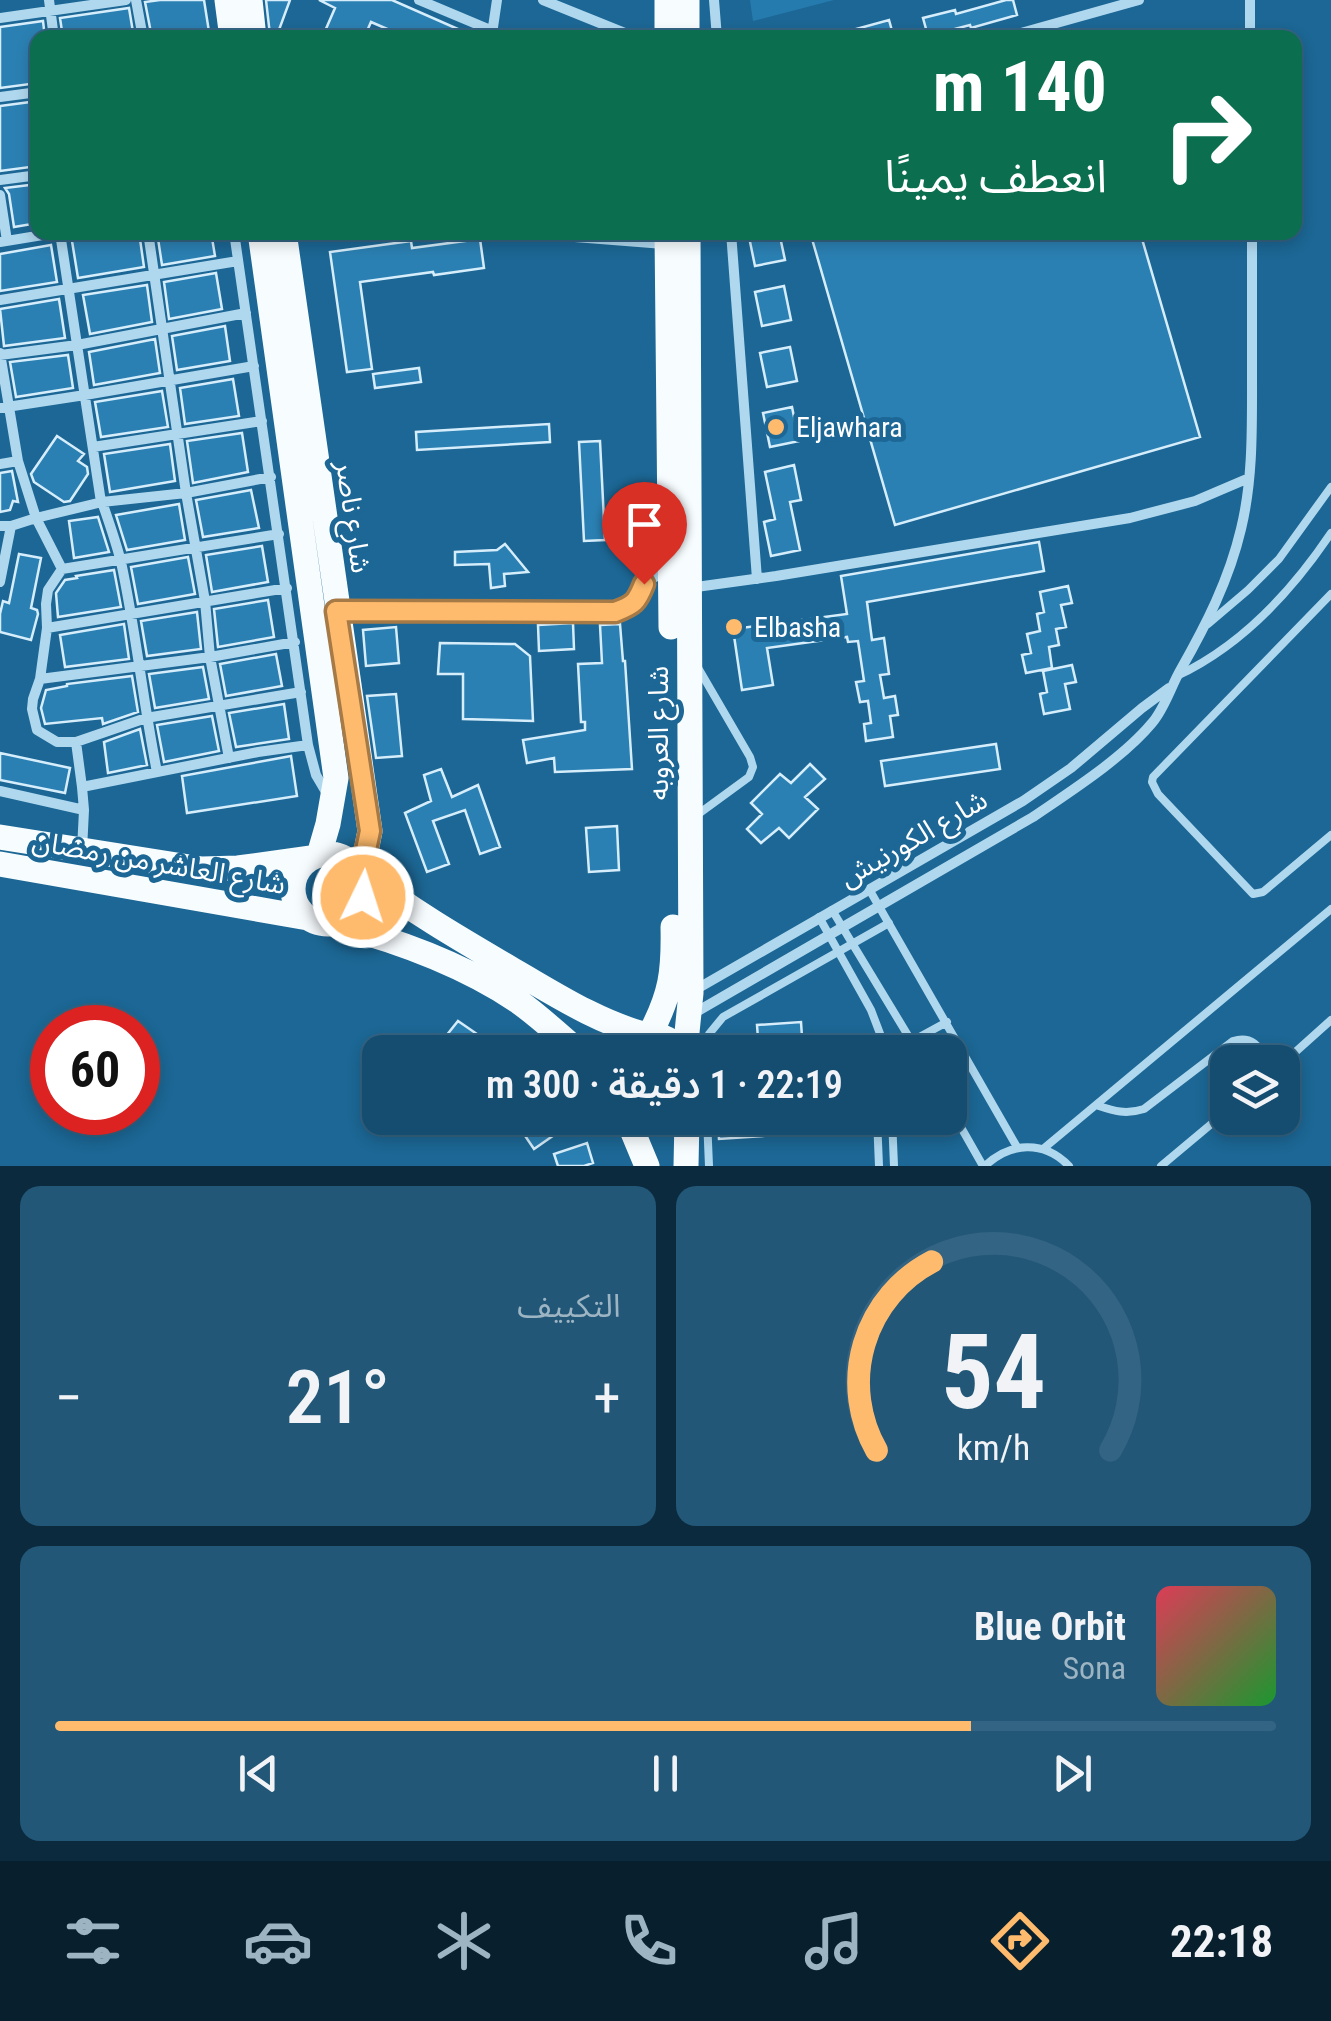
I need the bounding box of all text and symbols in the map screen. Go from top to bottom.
text: 140 m [933,46,1107,128]
icon: right [1142,70,1272,200]
text: انعطف يمينًا [884,150,1107,203]
place label: Eljawhara [796,411,903,444]
marker: Eljawhara [765,416,787,438]
street label: شارع ناصر [325,458,378,576]
pin [602,482,687,585]
icon: arrive [617,497,672,552]
place label: Elbasha [754,611,841,644]
marker: Elbasha [723,616,745,638]
street label: شارع العروبه [642,666,679,800]
street label: شارع الكورنيش [833,783,995,898]
street label: شارع العاشر من رمضان [29,824,288,905]
position arrow [311,845,415,949]
speed limit sign: 60 [30,1005,160,1135]
map controls [1210,1045,1300,1135]
button: layers [1210,1045,1300,1135]
text: 22:19 · 1 دقيقة · 300 m [486,1063,843,1107]
text: التكييف [517,1287,621,1325]
text: 54 [941,1312,1046,1433]
text: 21° [286,1353,390,1441]
text: − [55,1366,83,1430]
text: + [593,1366,621,1430]
text: km/h [956,1427,1030,1469]
text: Blue Orbit [974,1605,1126,1649]
text: Sona [1063,1649,1126,1687]
icon: previous [231,1746,286,1801]
icon: pause [638,1746,693,1801]
icon: next [1045,1746,1100,1801]
icon: filters [58,1906,128,1976]
icon: car [243,1906,313,1976]
icon: climate [429,1906,499,1976]
icon: phone [614,1906,684,1976]
icon: music [799,1906,869,1976]
icon: directions [985,1906,1055,1976]
text: 22:18 [1170,1915,1273,1968]

